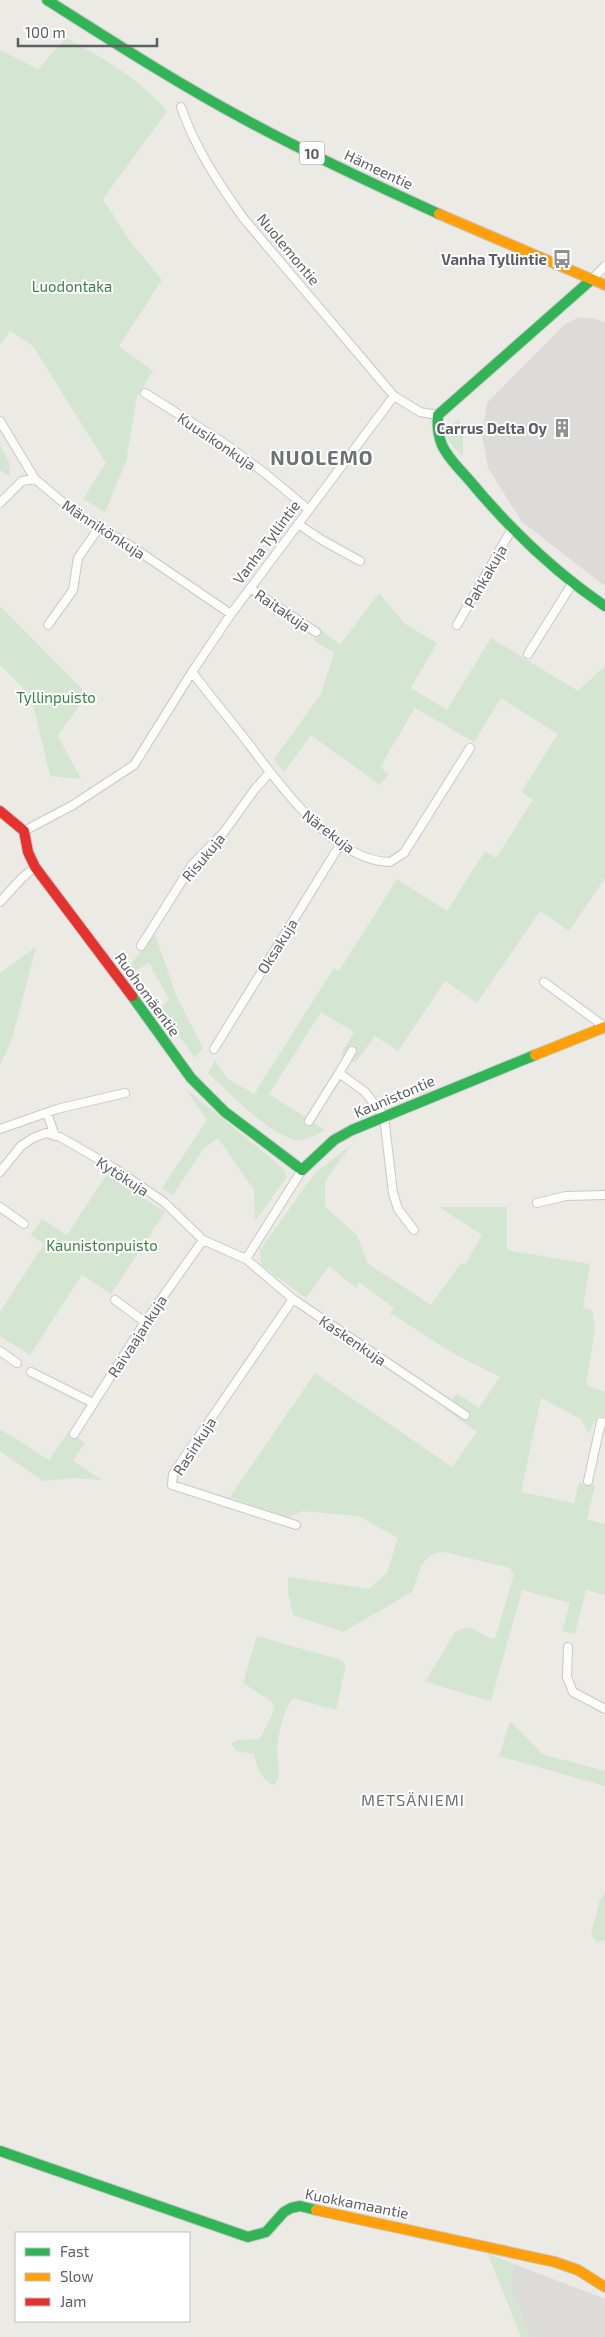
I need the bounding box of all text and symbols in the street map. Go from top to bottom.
scale bar [18,15,156,47]
text: 100 m [25,23,66,41]
road number: 10 [300,142,324,164]
street label: Hämeentie [342,145,416,193]
street label: Nuolemontie [254,209,324,289]
bus stop icon: Vanha Tyllintie [551,248,573,270]
place label: Vanha Tyllintie [441,250,547,269]
park label: Luodontaka [32,277,112,295]
street label: Kuusikonkuja [174,408,259,474]
building icon: Carrus Delta Oy [551,417,573,439]
place label: Carrus Delta Oy [437,419,548,438]
district label: NUOLEMO [270,445,374,469]
street label: Männikönkuja [59,495,149,563]
street label: Vanha Tyllintie [229,497,303,587]
street label: Pahkakuja [460,541,511,611]
street label: Raitakuja [251,585,314,636]
park label: Tyllinpuisto [16,688,96,706]
street label: Närekuja [299,805,359,857]
street label: Risukuja [178,829,229,885]
street label: Oksakuja [253,915,302,977]
street label: Ruohomäentie [112,949,184,1039]
street label: Kaunistontie [351,1071,437,1121]
street label: Kytökuja [93,1152,153,1200]
park label: Kaunistonpuisto [46,1236,158,1254]
street label: Raivaajankuja [104,1291,171,1381]
street label: Kaskenkuja [315,1311,390,1370]
street label: Rasinkuja [169,1414,220,1479]
district label: METSÄNIEMI [361,1790,465,1809]
street label: Kuokkamaantie [304,2184,410,2222]
legend [15,2232,190,2322]
text: Fast [60,2242,90,2260]
text: Slow [60,2267,94,2285]
text: Jam [60,2292,86,2310]

